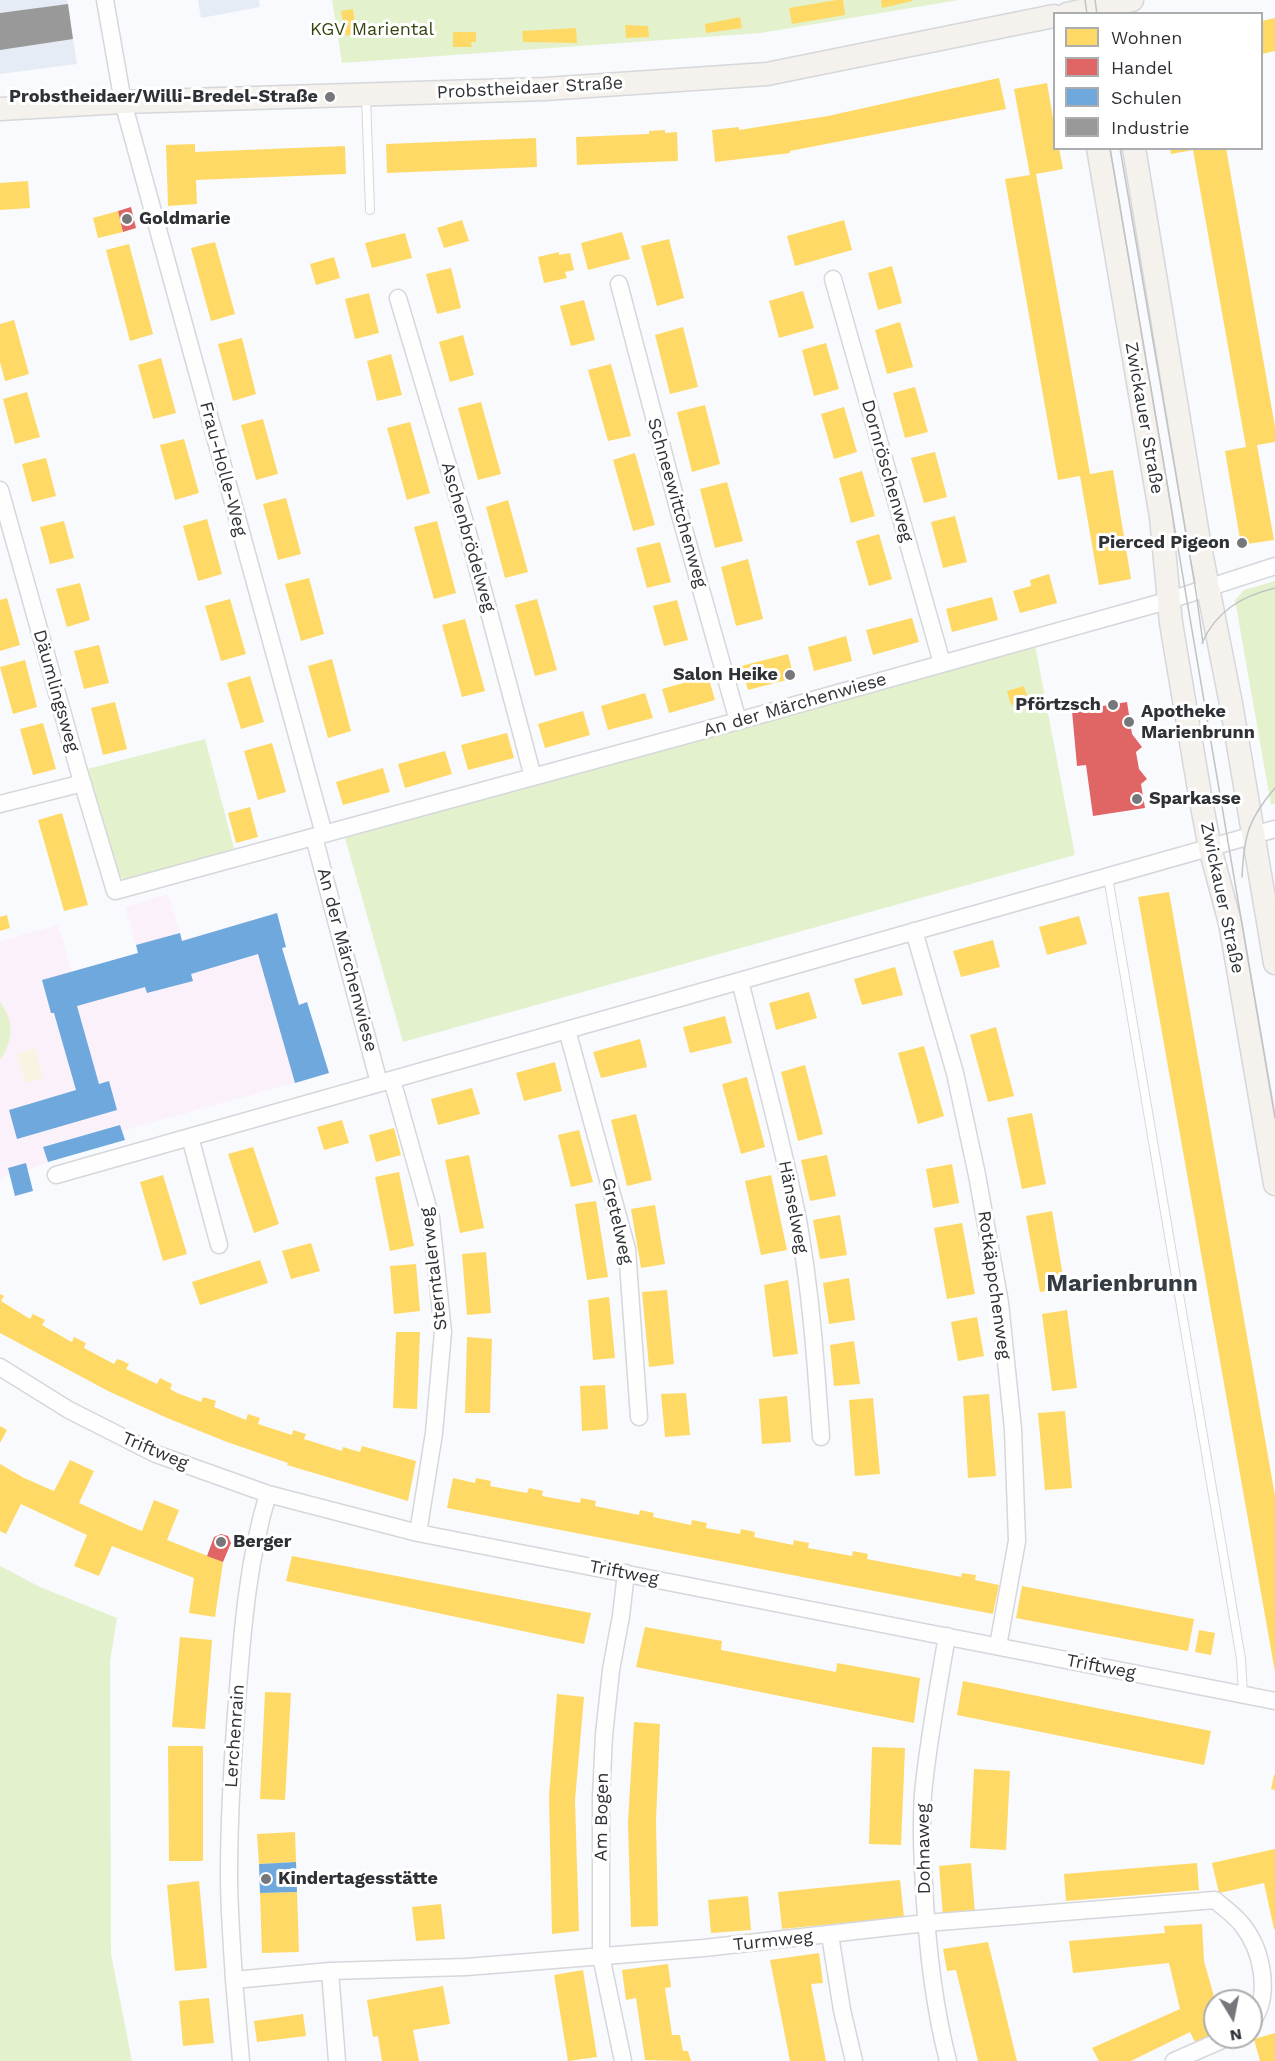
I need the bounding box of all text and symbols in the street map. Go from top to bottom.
legend [1053,12,1263,150]
park label: KGV Mariental [310,19,434,41]
text: Wohnen [1111,27,1182,48]
text: Handel [1111,57,1173,78]
street label: Probstheidaer Straße [436,72,624,104]
place label: Probstheidaer/Willi-Bredel-Straße [9,86,318,108]
text: Schulen [1111,87,1182,108]
marker: Probstheidaer/Willi-Bredel-Straße [323,90,337,104]
text: Industrie [1111,117,1189,138]
place label: Goldmarie [139,208,231,230]
marker: Goldmarie [120,212,134,226]
street label: Zwickauer Straße [1120,340,1168,496]
street label: Dornröschenweg [856,397,918,545]
street label: Frau-Holle-Weg [195,399,251,539]
street label: Schneewittchenweg [642,416,712,590]
street label: Aschenbrödelweg [436,460,500,614]
place label: Pierced Pigeon [1098,532,1230,554]
marker: Pierced Pigeon [1235,536,1249,550]
street label: Däumlingsweg [28,627,84,755]
place label: Salon Heike [673,664,778,686]
street label: An der Märchenwiese [701,668,889,742]
marker: Salon Heike [783,668,797,682]
place label: Pförtzsch [1015,694,1101,716]
marker: Pförtzsch [1106,698,1120,712]
place label: Apotheke Marienbrunn [1141,701,1255,744]
marker: Apotheke Marienbrunn [1122,715,1136,729]
place label: Sparkasse [1149,788,1241,810]
marker: Sparkasse [1130,792,1144,806]
street label: Zwickauer Straße [1195,820,1249,976]
street label: An der Märchenwiese [312,866,382,1054]
street label: Hänselweg [773,1159,813,1255]
street label: Gretelweg [597,1176,637,1266]
street label: Sterntalerweg [416,1206,452,1332]
street label: Rotkäppchenweg [973,1209,1015,1361]
district label: Marienbrunn [1046,1270,1198,1298]
street label: Triftweg [118,1427,192,1475]
place label: Berger [233,1531,292,1553]
marker: Berger [214,1535,228,1549]
street label: Triftweg [587,1556,661,1590]
street label: Triftweg [1064,1650,1138,1684]
street label: Lerchenrain [221,1683,249,1789]
street label: Am Bogen [590,1772,614,1862]
street label: Dohnaweg [912,1803,936,1895]
place label: Kindertagesstätte [278,1868,438,1890]
marker: Kindertagesstätte [259,1872,273,1886]
street label: Turmweg [732,1926,814,1956]
north arrow [1203,1989,1263,2049]
text: N [1228,2025,1243,2046]

